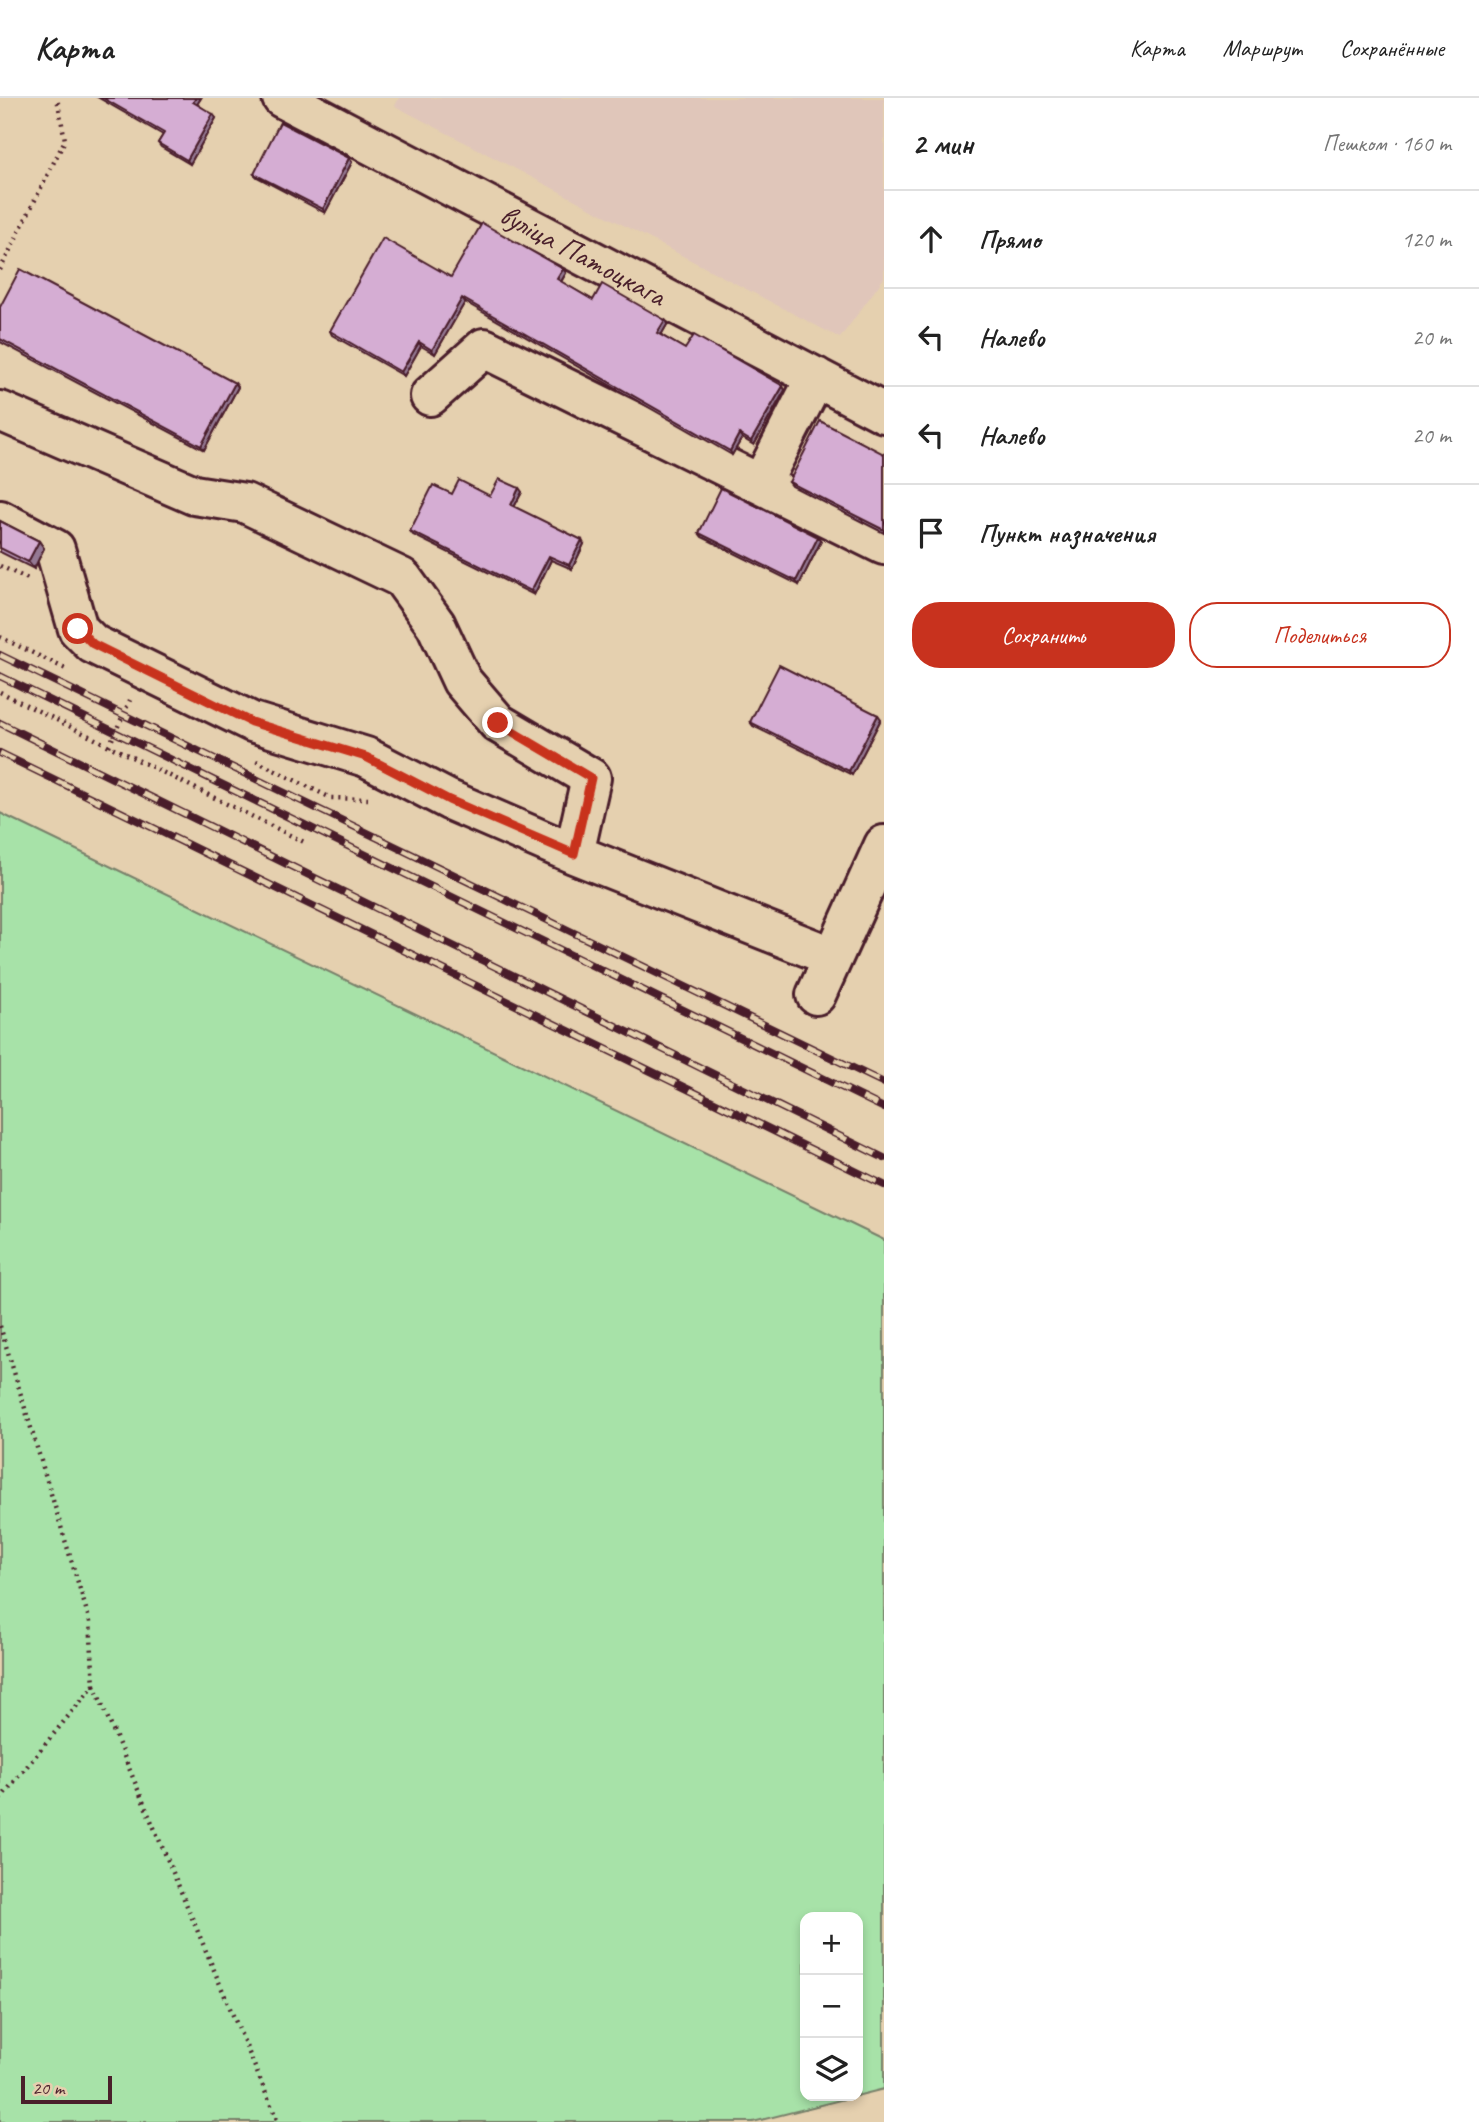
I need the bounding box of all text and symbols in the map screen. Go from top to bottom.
text: Карта [35,27,114,69]
text: Карта [1130,33,1185,63]
text: Маршрут [1223,33,1302,63]
text: Сохранённые [1340,33,1444,63]
text: 2 мин [912,125,973,163]
text: Пешком · 160 m [1323,129,1451,158]
street label: вуліца Патоцкага [494,195,674,315]
icon: ahead [912,220,950,258]
text: Прямо [979,223,1041,256]
text: 120 m [1402,225,1451,254]
icon: left [912,318,950,356]
text: Налево [979,321,1045,354]
text: 20 m [1412,323,1451,352]
icon: left [912,416,950,454]
text: Налево [979,419,1045,452]
text: 20 m [1412,421,1451,450]
icon: arrive [912,514,950,552]
text: Пункт назначения [979,517,1155,550]
button: Сохранить [912,602,1175,668]
button: Поделиться [1189,602,1451,668]
route start [62,613,93,644]
route end [482,707,513,738]
map controls [800,1912,863,2101]
button: + [800,1912,863,1975]
button: − [800,1975,863,2038]
button: layers [800,2038,863,2101]
scale bar [21,2073,112,2105]
text: 20 m [32,2076,64,2100]

